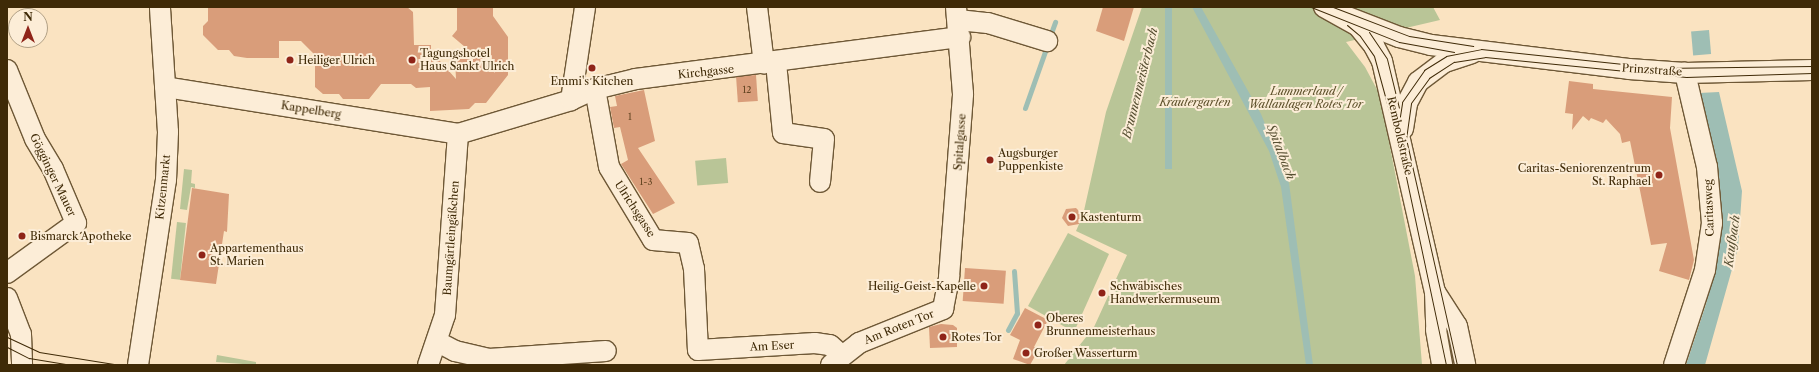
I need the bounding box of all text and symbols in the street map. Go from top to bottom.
north arrow [8,8,48,48]
text: N [23,10,33,24]
water label: Brunnenmeisterbach [1119,26,1161,140]
place label: Tagungshotel Haus Sankt Ulrich [420,47,514,73]
place label: Heiliger Ulrich [298,53,375,67]
marker: Heiliger Ulrich [285,55,295,65]
marker: Tagungshotel Haus Sankt Ulrich [407,55,417,65]
street label: Prinzstraße [1621,61,1683,79]
street label: Kirchgasse [677,62,735,82]
marker: Emmi's Kitchen [587,63,597,73]
place label: Emmi's Kitchen [551,74,633,88]
house number: 12 [743,85,751,95]
park label: Lummerland / Wallanlagen Rotes Tor [1249,85,1363,111]
park label: Kräutergarten [1159,95,1231,109]
street label: Remboldstraße [1385,95,1415,177]
street label: Kappelberg [280,99,342,121]
house number: 1 [628,112,632,122]
street label: Spitalgasse [951,113,969,171]
water label: Spitalbach [1264,122,1298,182]
street label: Gögginger Mauer [27,131,79,219]
place label: Augsburger Puppenkiste [998,147,1063,173]
street label: Kitzenmarkt [153,154,173,220]
marker: Augsburger Puppenkiste [985,155,995,165]
place label: Caritas-Seniorenzentrum St. Raphael [1518,162,1651,188]
marker: Caritas-Seniorenzentrum St. Raphael [1654,170,1664,180]
house number: 1-3 [640,177,652,187]
street label: Ulrichsgasse [612,178,658,240]
street label: Caritasweg [1701,179,1717,237]
street label: Baumgärtleingäßchen [440,180,462,296]
place label: Kastenturm [1080,210,1142,224]
marker: Kastenturm [1067,212,1077,222]
water label: Kaufbach [1721,214,1743,268]
place label: Bismarck Apotheke [30,229,132,243]
marker: Bismarck Apotheke [17,231,27,241]
place label: Appartementhaus St. Marien [210,242,304,268]
marker: Appartementhaus St. Marien [197,250,207,260]
place label: Heilig-Geist-Kapelle [868,279,976,293]
place label: Schwäbisches Handwerkermuseum [1110,280,1220,306]
marker: Heilig-Geist-Kapelle [979,281,989,291]
marker: Schwäbisches Handwerkermuseum [1097,288,1107,298]
street label: Am Roten Tor [862,307,936,347]
place label: Oberes Brunnenmeisterhaus [1046,312,1155,338]
marker: Oberes Brunnenmeisterhaus [1033,320,1043,330]
place label: Rotes Tor [951,330,1002,344]
marker: Rotes Tor [938,332,948,342]
street label: Am Eser [749,338,795,354]
place label: Großer Wasserturm [1034,346,1138,360]
marker: Großer Wasserturm [1021,348,1031,358]

